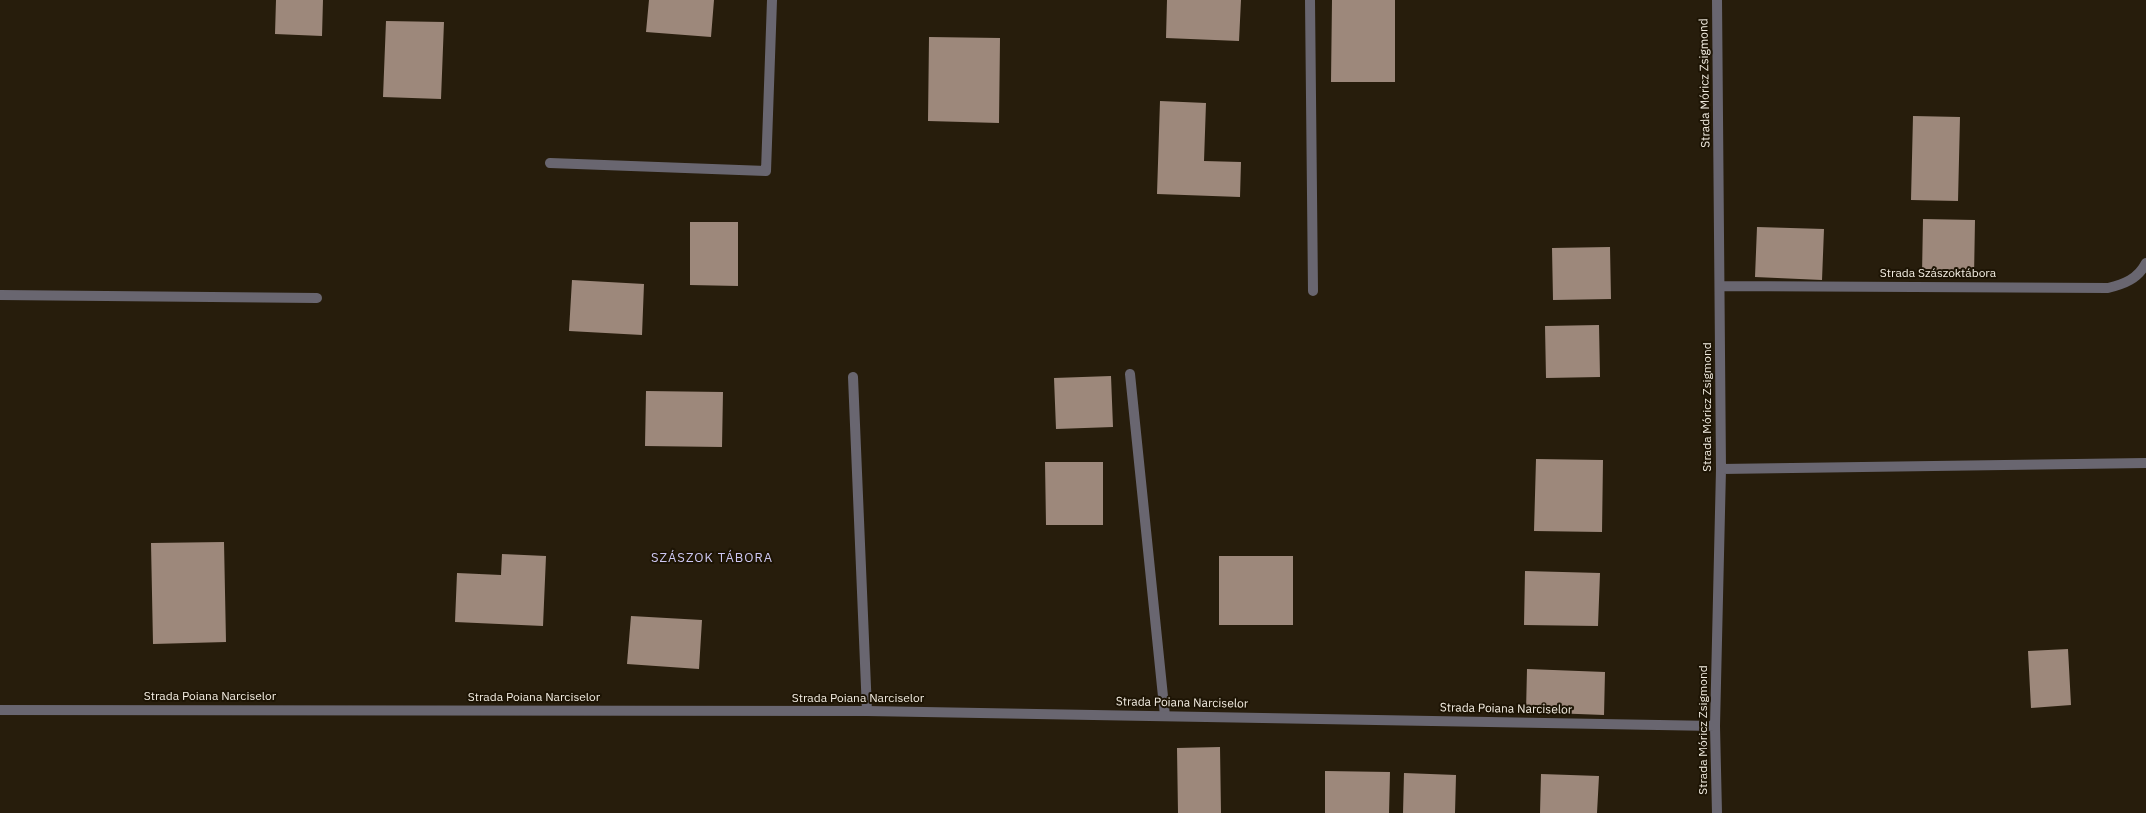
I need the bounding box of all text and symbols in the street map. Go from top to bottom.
street label: Strada Móricz Zsigmond [1697,18,1713,148]
street label: Strada Szászoktábora [1880,267,1996,281]
street label: Strada Móricz Zsigmond [1701,342,1715,472]
district label: SZÁSZOK TÁBORA [651,550,773,566]
street label: Strada Móricz Zsigmond [1697,665,1711,795]
street label: Strada Poiana Narciselor [144,690,276,704]
street label: Strada Poiana Narciselor [468,691,600,705]
street label: Strada Poiana Narciselor [792,692,924,706]
street label: Strada Poiana Narciselor [1116,695,1248,711]
street label: Strada Poiana Narciselor [1440,701,1572,717]

